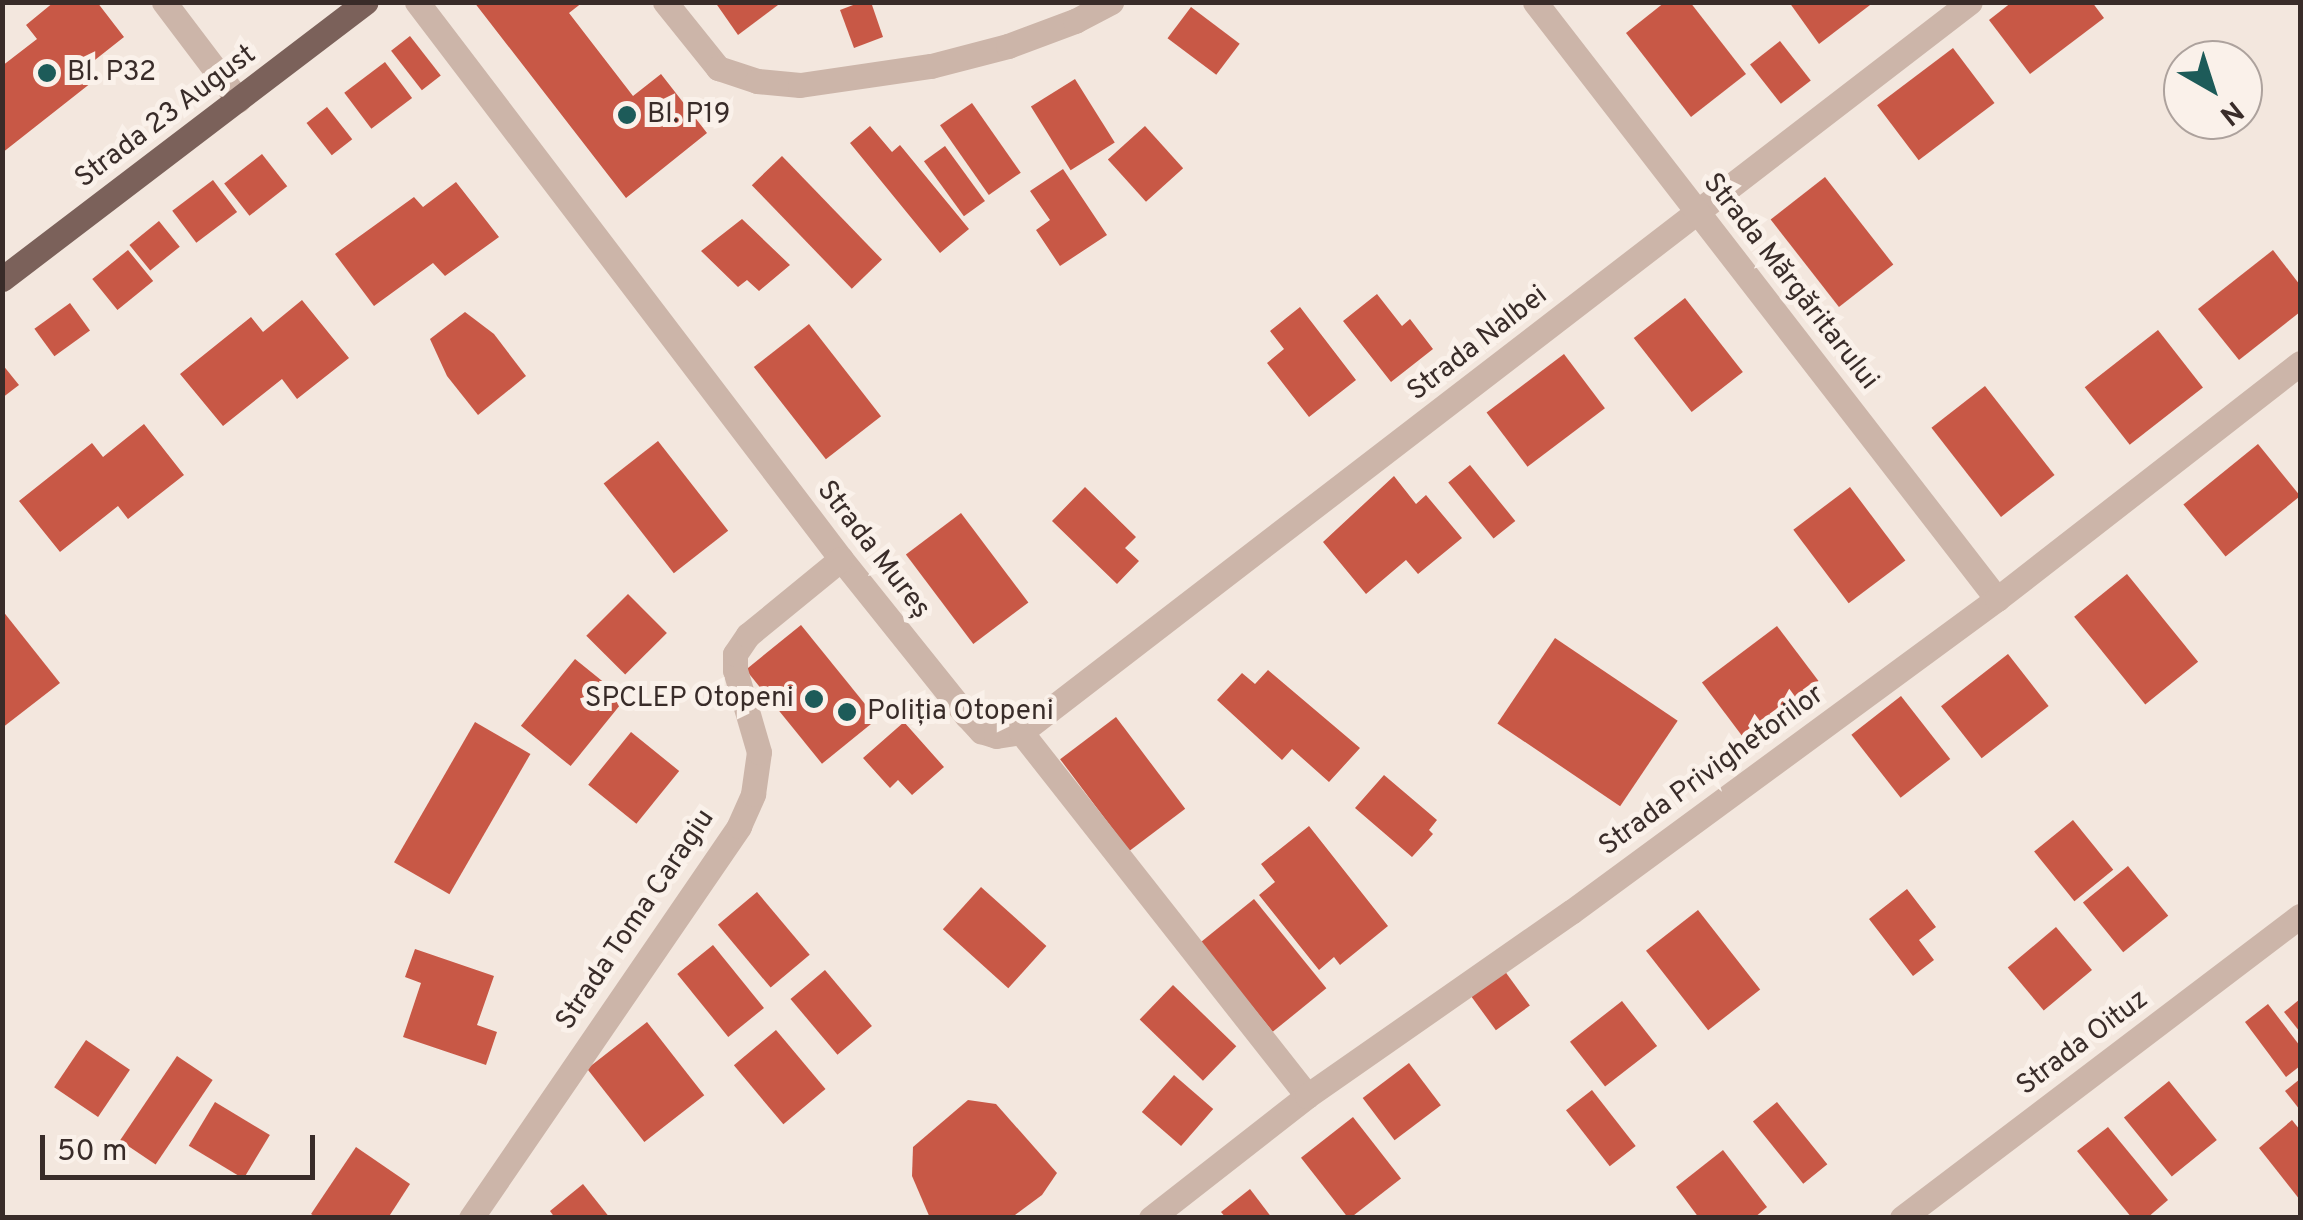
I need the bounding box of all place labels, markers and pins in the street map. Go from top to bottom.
place label: Bl. P32 [67,56,156,90]
marker: Bl. P32 [36,62,58,84]
place label: Bl. P19 [647,98,730,132]
marker: Bl. P19 [616,104,638,126]
place label: SPCLEP Otopeni [585,682,794,716]
marker: SPCLEP Otopeni [803,688,825,710]
place label: Poliția Otopeni [867,695,1054,729]
marker: Poliția Otopeni [836,701,858,723]

